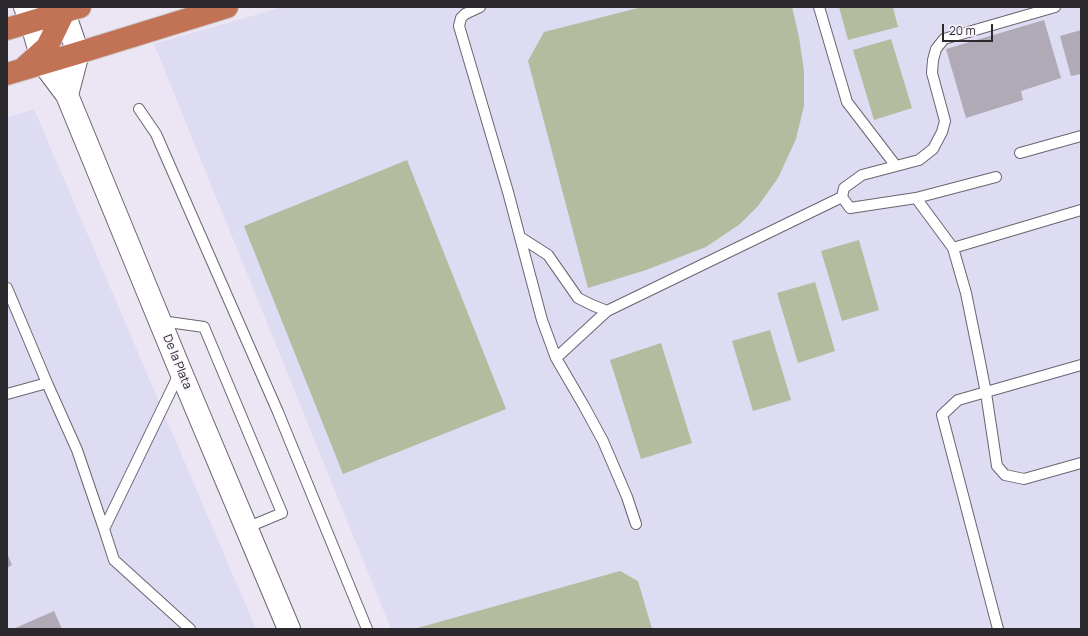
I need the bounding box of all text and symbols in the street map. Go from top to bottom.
scale bar [944,16,995,42]
text: 20 m [949,22,976,39]
street label: De la Plata [160,333,194,391]

